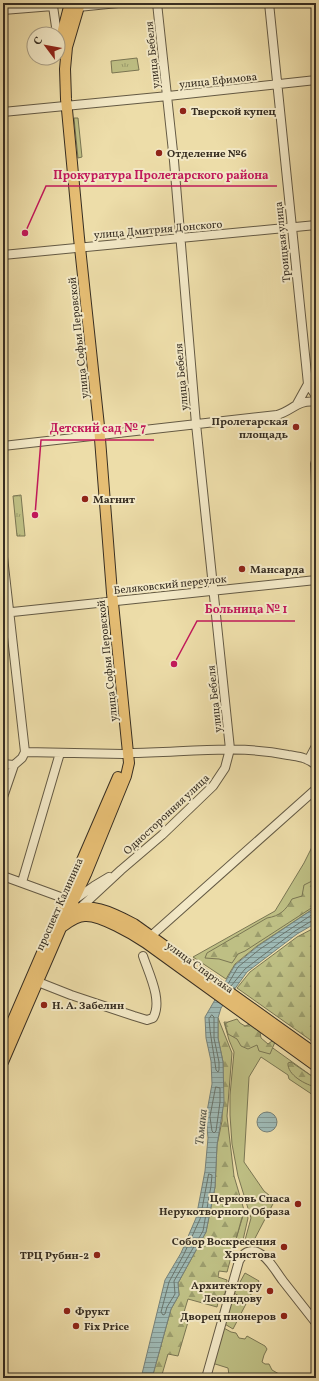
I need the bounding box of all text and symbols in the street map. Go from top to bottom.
street label: улица Бебеля [142,20,164,89]
north arrow [26,26,66,66]
text: С [31,35,47,48]
street label: улица Ефимова [178,70,258,93]
place label: Тверской купец [191,105,277,120]
marker: Тверской купец [178,106,188,116]
place label: Отделение №6 [167,147,247,162]
marker: Отделение №6 [154,148,164,158]
callout: Прокуратура Пролетарского района [46,162,277,186]
text: Прокуратура Пролетарского района [53,168,269,184]
street label: Троицкая улица [272,200,295,283]
street label: улица Дмитрия Донского [93,217,223,244]
street label: улица Софьи Перовской [66,276,93,399]
street label: улица Бебеля [172,342,193,411]
place label: Пролетарская площадь [212,415,288,443]
callout: Детский сад № 7 [41,416,154,440]
text: Детский сад № 7 [50,421,146,437]
marker: Пролетарская площадь [291,422,301,432]
place label: Магнит [93,493,135,508]
marker: Магнит [80,494,90,504]
place label: Мансарда [250,563,304,578]
marker: Мансарда [237,564,247,574]
street label: Беляковский переулок [113,572,228,599]
callout: Больница № 1 [197,597,295,621]
street label: улица Софьи Перовской [95,599,122,722]
text: Больница № 1 [205,602,287,618]
street label: улица Бебеля [204,664,226,733]
street label: Односторонняя улица [121,771,214,859]
street label: проспект Калинина [33,855,88,953]
street label: улица Спартака [162,939,236,998]
place label: Н. А. Забелин [52,999,124,1014]
marker: Н. А. Забелин [39,1000,49,1010]
water label: Тьмака [192,1108,212,1146]
place label: Церковь Спаса Нерукотворного Образа [159,1192,290,1220]
marker: Церковь Спаса Нерукотворного Образа [293,1199,303,1209]
place label: Собор Воскресения Христова [172,1235,276,1263]
marker: Собор Воскресения Христова [279,1242,289,1252]
place label: ТРЦ Рубин-2 [20,1249,89,1264]
marker: ТРЦ Рубин-2 [92,1250,102,1260]
place label: Архитектору Леонидову [191,1279,263,1307]
marker: Архитектору Леонидову [265,1286,275,1296]
place label: Фрукт [75,1305,110,1320]
marker: Фрукт [62,1306,72,1316]
place label: Дворец пионеров [180,1310,276,1325]
marker: Дворец пионеров [279,1311,289,1321]
place label: Fix Price [84,1320,130,1335]
marker: Fix Price [71,1321,81,1331]

